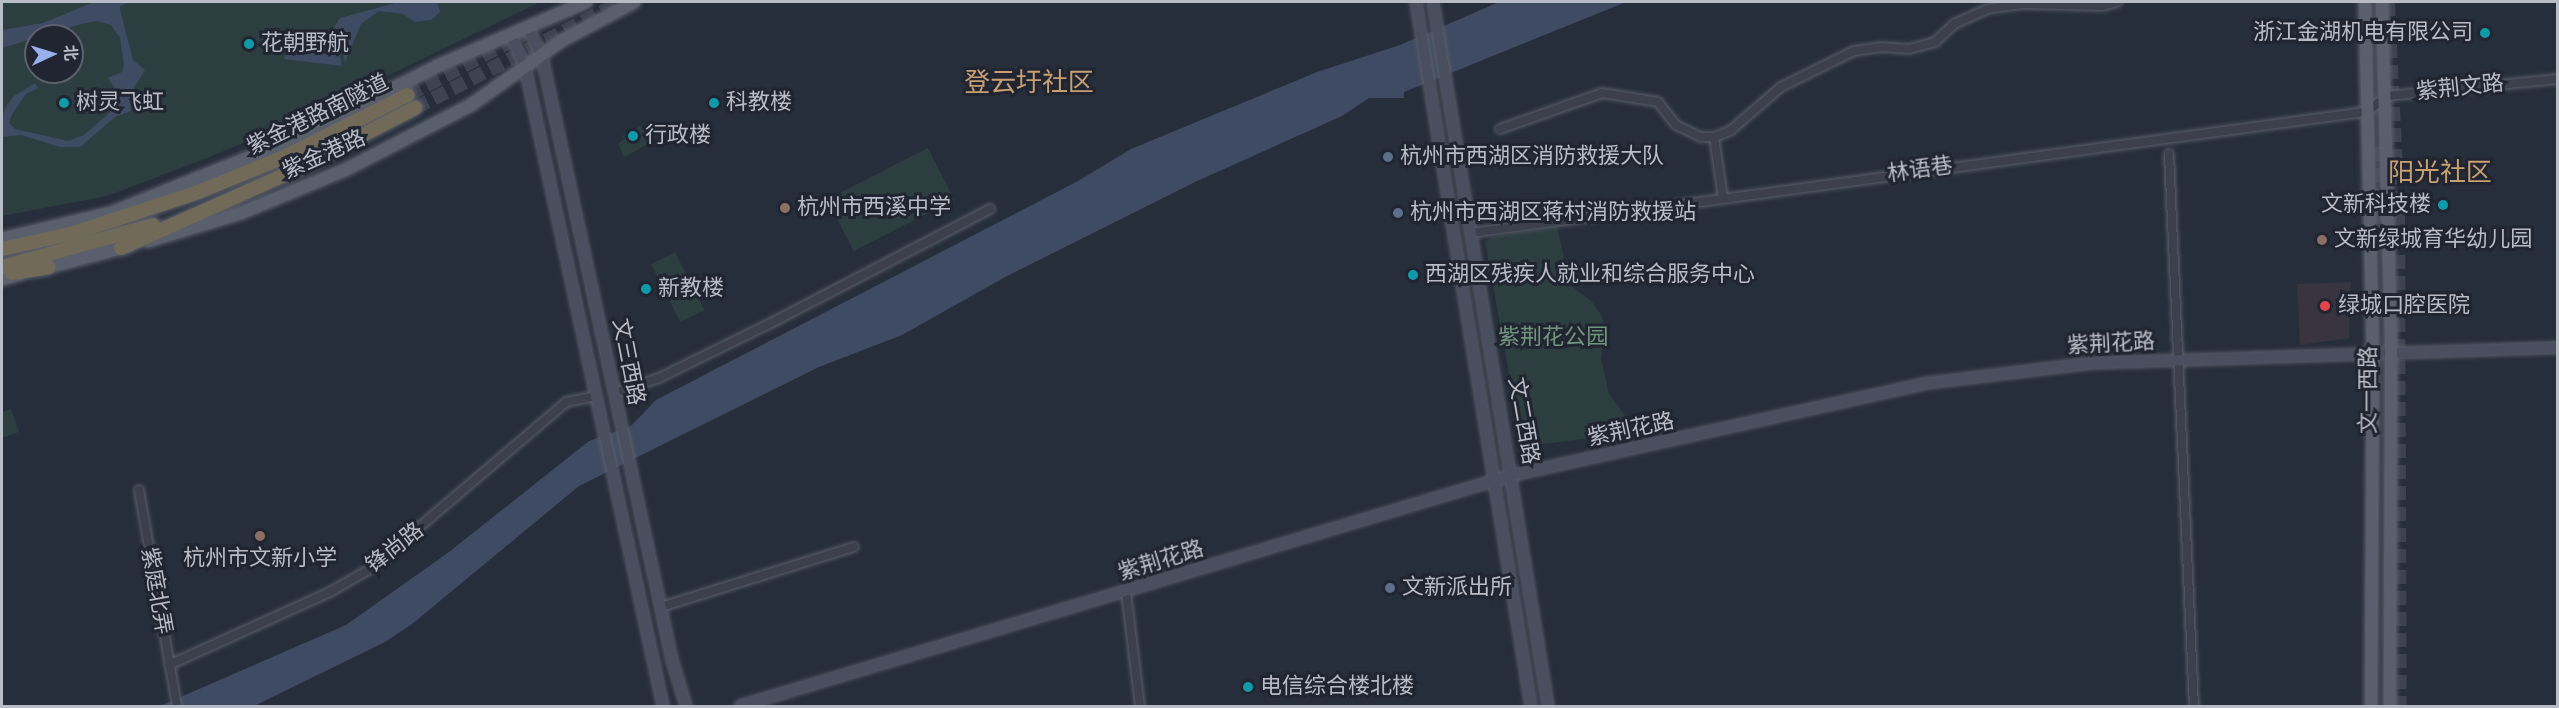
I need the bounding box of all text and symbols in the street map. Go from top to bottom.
place label: 浙江金湖机电有限公司 [2253,20,2473,46]
north arrow [24,24,84,84]
marker: 浙江金湖机电有限公司 [2478,26,2492,40]
place label: 花朝野航 [261,31,349,57]
marker: 花朝野航 [242,37,256,51]
text: 北 [61,44,78,61]
district label: 登云圩社区 [964,68,1094,100]
street label: 紫金港路南隧道 [243,69,393,161]
street label: 紫荆文路 [2415,70,2505,106]
place label: 树灵飞虹 [76,90,164,116]
place label: 科教楼 [726,90,792,116]
marker: 树灵飞虹 [57,96,71,110]
marker: 科教楼 [707,96,721,110]
place label: 行政楼 [645,123,711,149]
street label: 紫金港路 [278,125,370,185]
marker: 行政楼 [626,129,640,143]
place label: 杭州市西湖区消防救援大队 [1400,144,1664,170]
marker: 杭州市西湖区消防救援大队 [1381,150,1395,164]
street label: 林语巷 [1885,152,1955,188]
district label: 阳光社区 [2388,158,2492,190]
place label: 文新科技楼 [2321,192,2431,218]
place label: 杭州市西溪中学 [797,195,951,221]
marker: 文新科技楼 [2436,198,2450,212]
place label: 杭州市西湖区蒋村消防救援站 [1410,200,1696,226]
marker: 杭州市西溪中学 [778,201,792,215]
marker: 杭州市西湖区蒋村消防救援站 [1391,206,1405,220]
place label: 文新绿城育华幼儿园 [2334,227,2532,253]
marker: 文新绿城育华幼儿园 [2315,233,2329,247]
place label: 西湖区残疾人就业和综合服务中心 [1425,262,1755,288]
marker: 西湖区残疾人就业和综合服务中心 [1406,268,1420,282]
place label: 新教楼 [658,276,724,302]
marker: 新教楼 [639,282,653,296]
place label: 绿城口腔医院 [2338,293,2470,319]
marker: 绿城口腔医院 [2316,297,2334,315]
street label: 文三西路 [607,316,649,408]
park label: 紫荆花公园 [1498,325,1608,351]
street label: 紫荆花路 [2066,329,2156,359]
street label: 文一西路 [2356,346,2382,434]
street label: 文二西路 [1502,375,1544,467]
street label: 紫荆花路 [1585,408,1677,452]
street label: 锋尚路 [361,517,429,579]
marker: 杭州市文新小学 [253,529,267,543]
street label: 紫荆花路 [1115,536,1207,586]
street label: 紫庭北弄 [135,545,177,637]
place label: 杭州市文新小学 [183,546,337,572]
place label: 文新派出所 [1402,575,1512,601]
marker: 文新派出所 [1383,581,1397,595]
place label: 电信综合楼北楼 [1260,674,1414,700]
marker: 电信综合楼北楼 [1241,680,1255,694]

